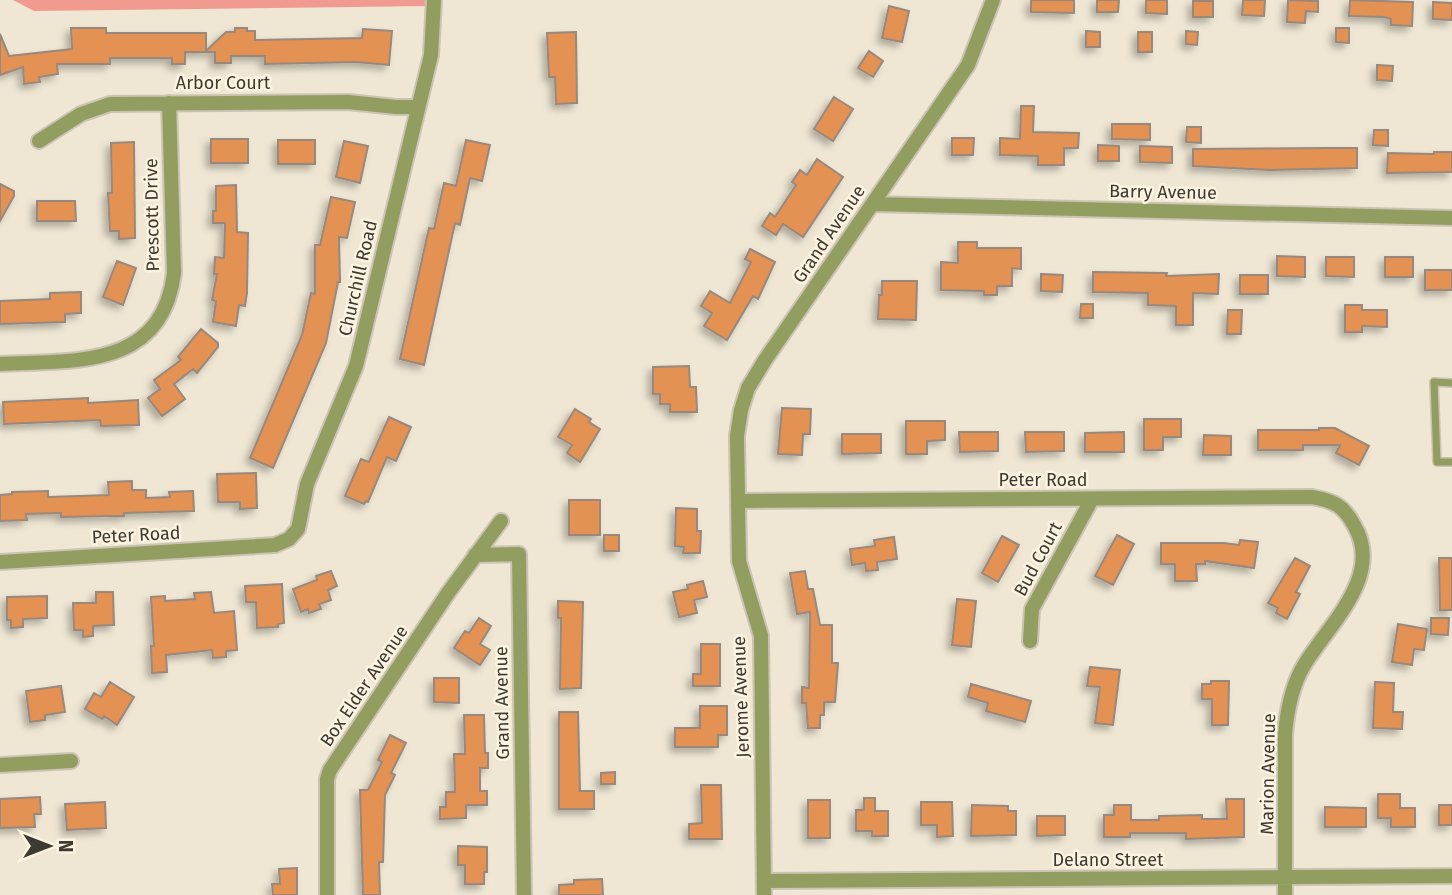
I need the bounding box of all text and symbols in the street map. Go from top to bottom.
street label: Arbor Court [176,72,271,94]
street label: Prescott Drive [140,158,164,272]
street label: Barry Avenue [1109,180,1217,204]
street label: Grand Avenue [788,181,870,287]
street label: Churchill Road [334,218,382,338]
street label: Peter Road [999,469,1088,491]
street label: Bud Court [1009,518,1067,600]
street label: Peter Road [91,522,181,548]
street label: Box Elder Avenue [315,621,413,751]
street label: Jerome Avenue [728,636,754,758]
street label: Grand Avenue [490,646,514,760]
street label: Marion Avenue [1256,713,1280,835]
north arrow [14,811,84,881]
text: N [54,840,77,852]
street label: Delano Street [1052,849,1164,871]

